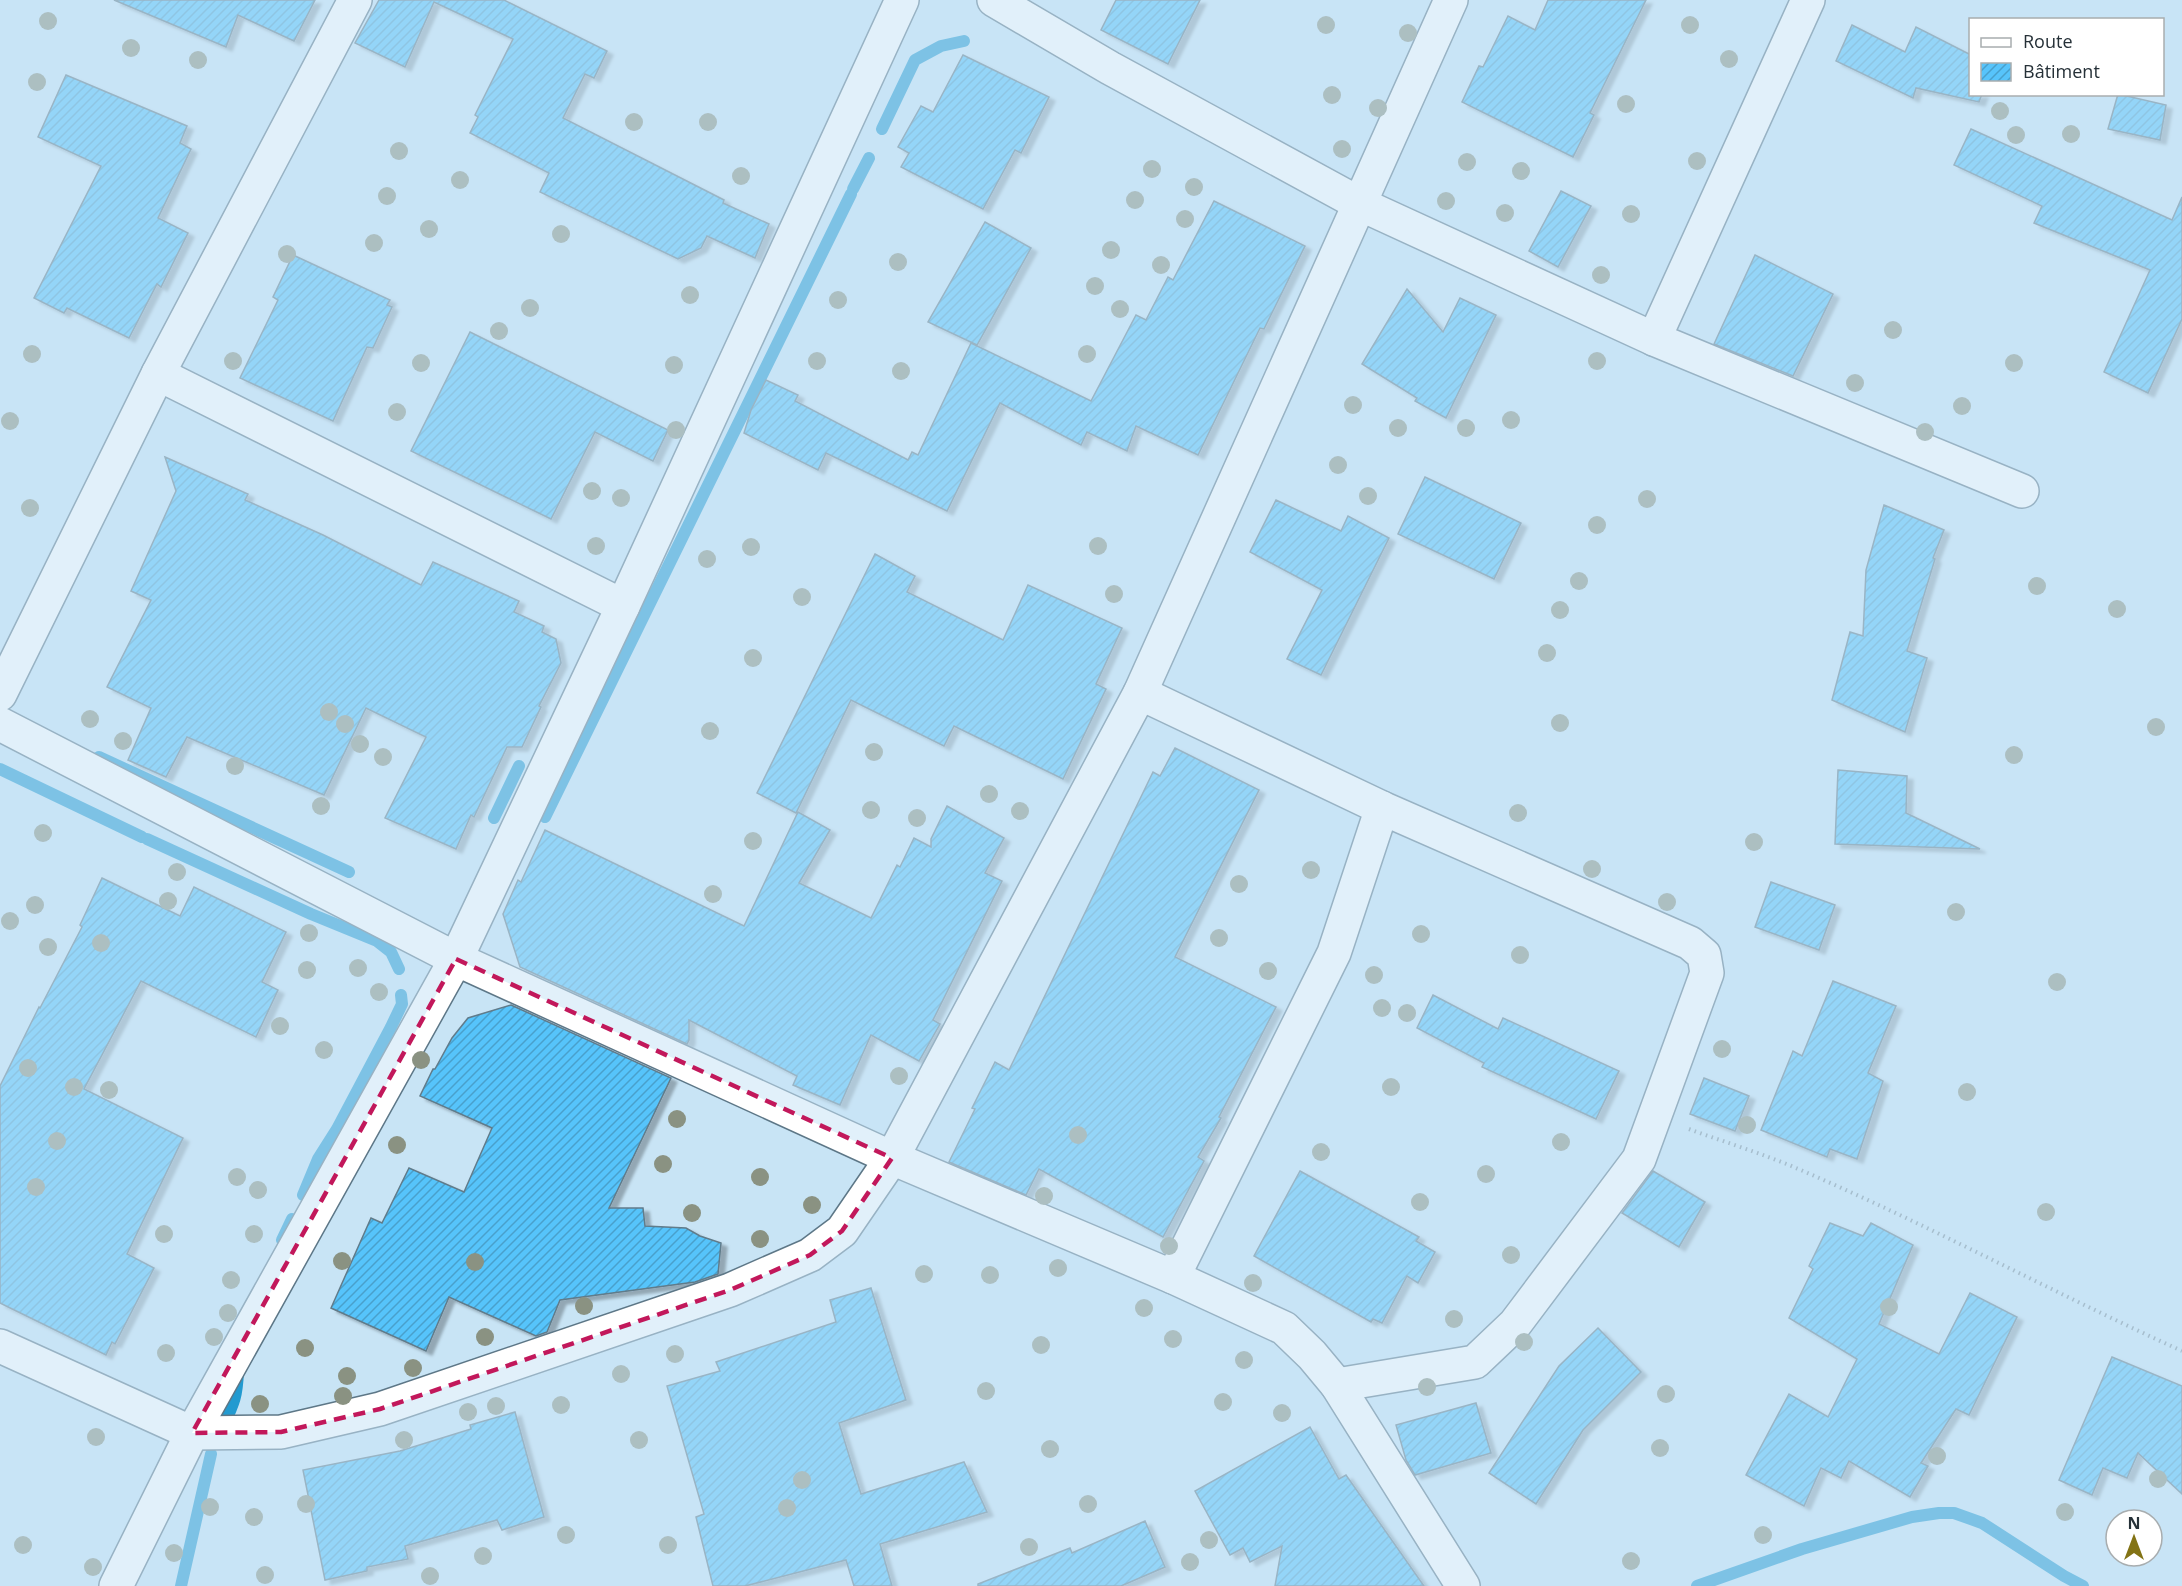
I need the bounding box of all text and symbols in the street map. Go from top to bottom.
legend [1969,18,2164,96]
text: Route [2023,29,2073,53]
text: Bâtiment [2023,59,2100,83]
north arrow [2104,1508,2164,1568]
text: N [2127,1512,2141,1534]

